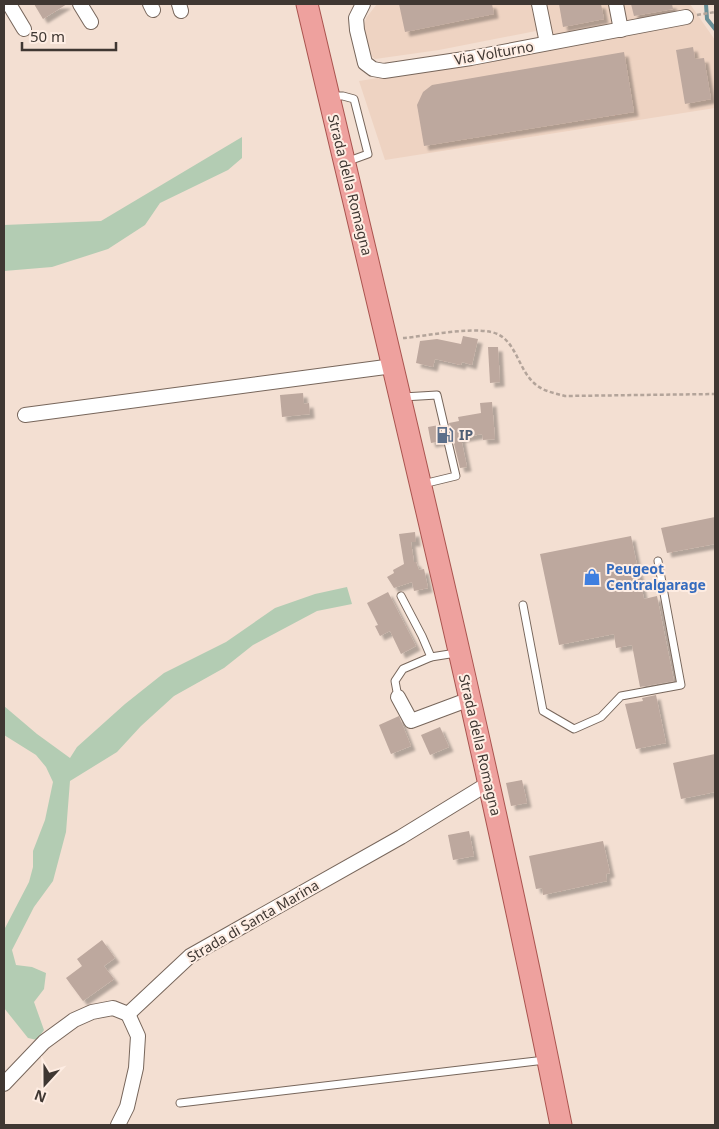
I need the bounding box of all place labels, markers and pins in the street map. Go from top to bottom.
fuel station icon: IP [435,425,455,445]
place label: IP [459,425,473,444]
place label: Peugeot Centralgarage [606,559,706,594]
shop icon: Peugeot Centralgarage [582,567,602,587]

